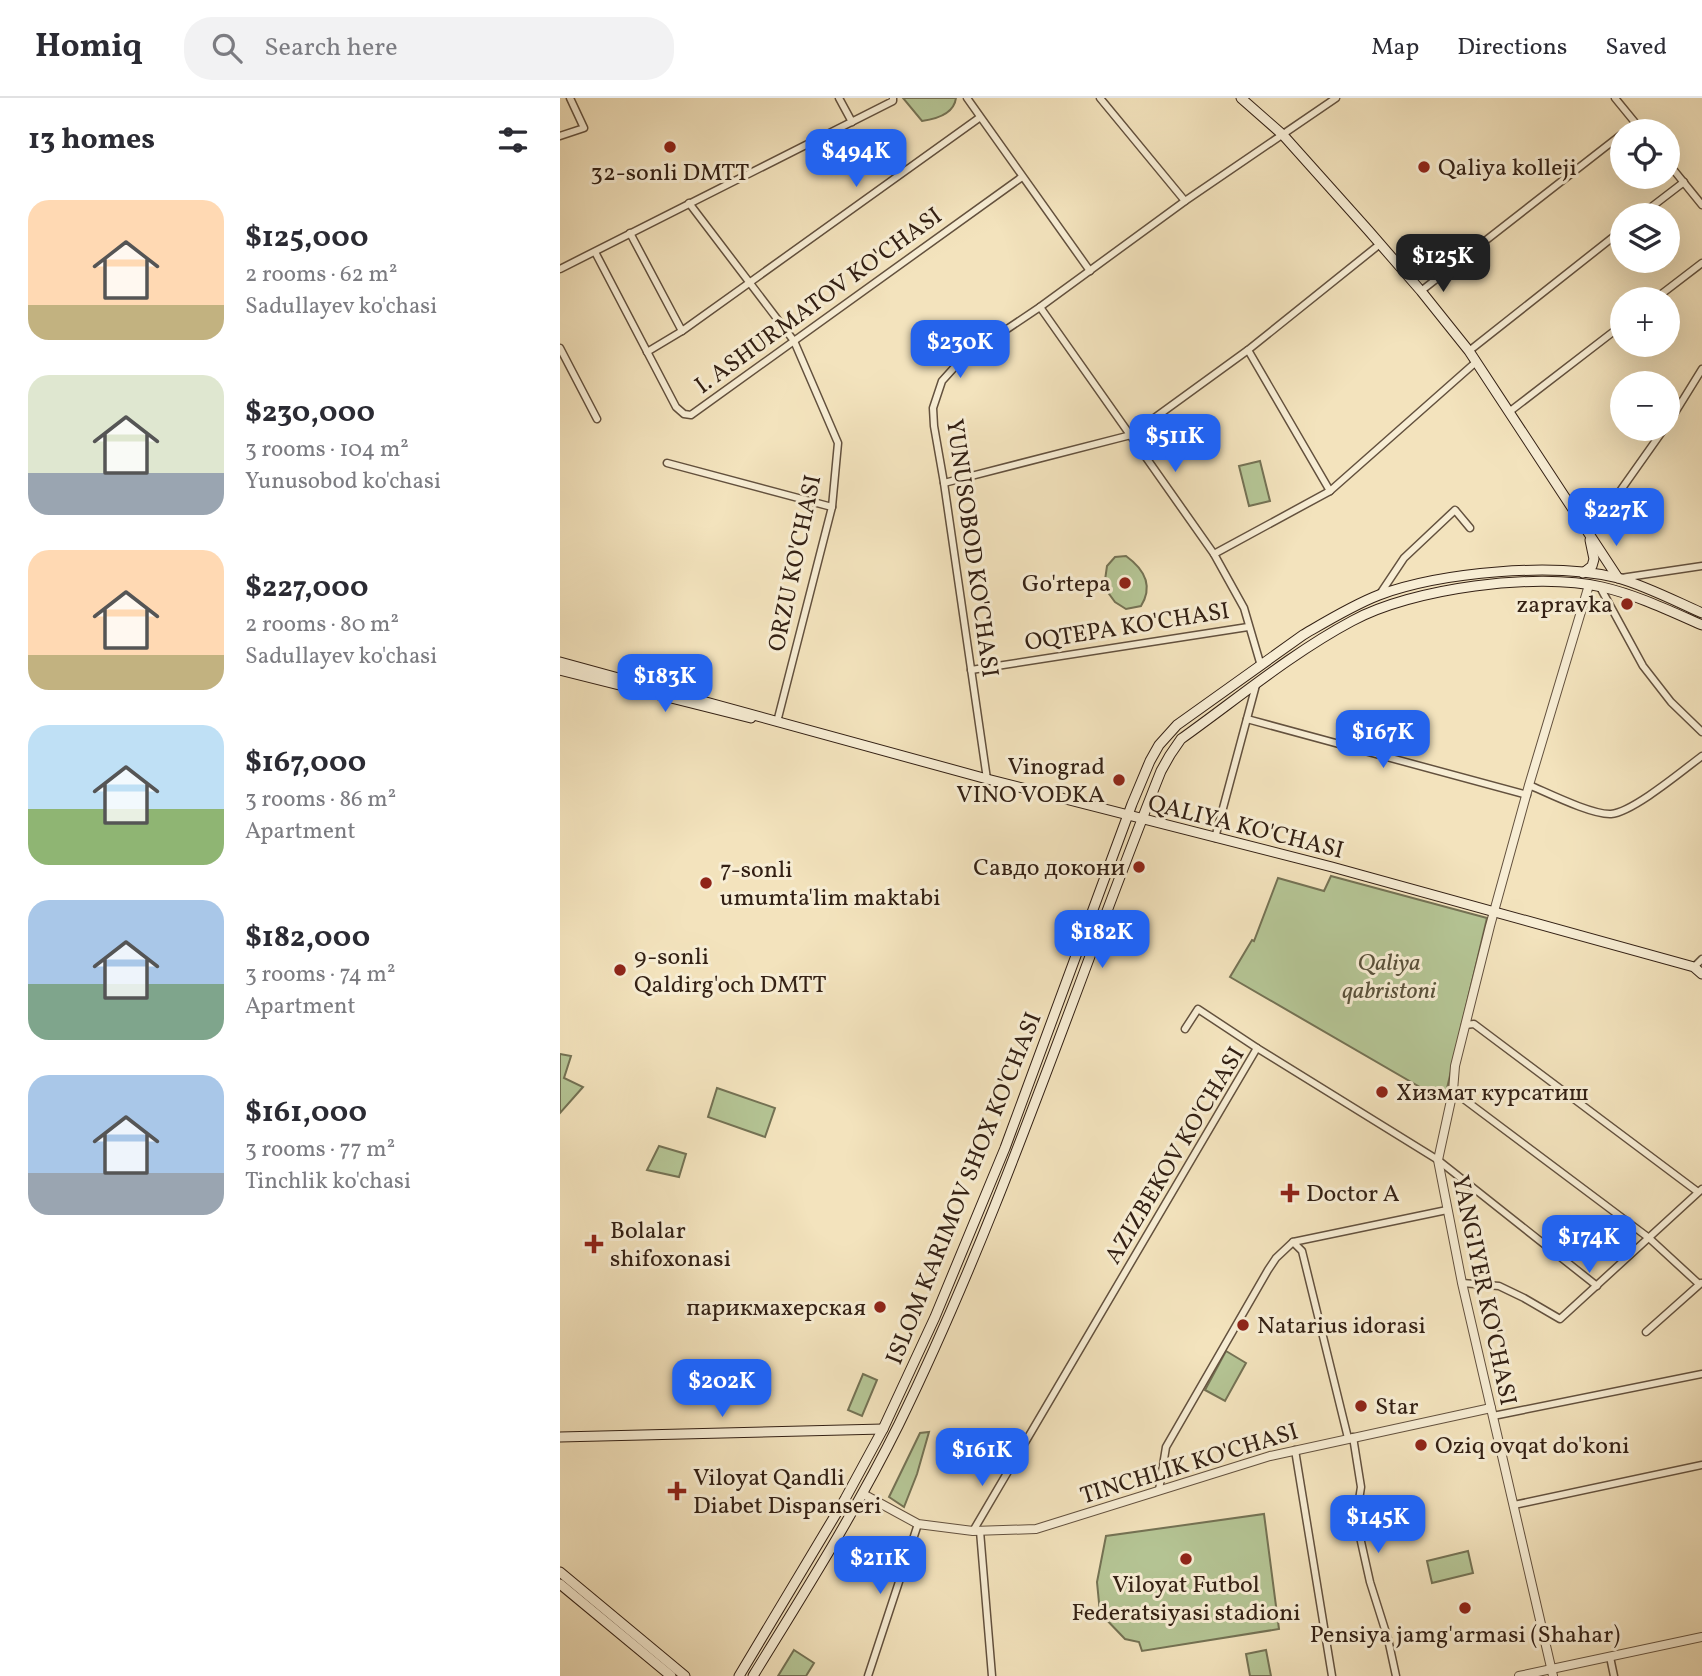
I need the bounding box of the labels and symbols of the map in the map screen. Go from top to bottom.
pin: $494K [807,130,905,189]
marker: 32-sonli DMTT [662,139,678,155]
place label: Qaliya kolleji [1438,152,1577,186]
place label: 32-sonli DMTT [591,157,749,191]
marker: Qaliya kolleji [1416,159,1432,175]
street label: I. ASHURMATOV KO'CHASI [688,200,950,403]
pin: $125K [1394,234,1492,294]
pin: $230K [911,320,1009,380]
pin: $511K [1126,414,1224,474]
street label: YUNUSOBOD KO'CHASI [936,417,1006,680]
street label: ORZU KO'CHASI [761,472,831,655]
pin: $227K [1567,489,1665,548]
place label: Go'rtepa [1022,568,1111,602]
marker: Go'rtepa [1117,575,1133,591]
place label: zapravka [1516,589,1613,623]
street label: OQTEPA KO'CHASI [1022,595,1232,661]
marker: zapravka [1619,596,1635,612]
pin: $183K [616,654,714,714]
pin: $167K [1334,710,1432,770]
place label: Vinograd VINO VODKA [956,751,1105,813]
marker: Vinograd VINO VODKA [1111,772,1127,788]
street label: QALIYA KO'CHASI [1144,787,1347,869]
place label: Савдо докони [973,852,1125,886]
place label: 7-sonli umumta'lim maktabi [720,854,940,916]
marker: Савдо докони [1131,859,1147,875]
marker: 7-sonli umumta'lim maktabi [698,875,714,891]
pin: $182K [1053,910,1151,970]
place label: 9-sonli Qaldirg'och DMTT [634,941,827,1003]
park label: Qaliya qabristoni [1342,947,1437,1009]
marker: 9-sonli Qaldirg'och DMTT [612,962,628,978]
street label: ISLOM KARIMOV SHOX KO'CHASI [878,1007,1051,1370]
street label: AZIZBEKOV KO'CHASI [1097,1041,1254,1271]
place label: Хизмат курсатиш [1396,1077,1589,1111]
marker: Хизмат курсатиш [1374,1084,1390,1100]
street label: YANGIYER KO'CHASI [1442,1172,1524,1409]
place label: Doctor A [1306,1178,1400,1212]
marker: Doctor A [1280,1183,1300,1203]
place label: Bolalar shifoxonasi [610,1215,731,1277]
pin: $174K [1540,1216,1638,1275]
marker: Bolalar shifoxonasi [584,1234,604,1254]
place label: парикмахерская [686,1292,866,1326]
marker: парикмахерская [872,1299,888,1315]
place label: Natarius idorasi [1257,1310,1426,1344]
marker: Natarius idorasi [1235,1317,1251,1333]
pin: $202K [673,1360,771,1419]
place label: Star [1375,1391,1419,1425]
marker: Star [1353,1398,1369,1414]
street label: TINCHLIK KO'CHASI [1076,1416,1303,1514]
pin: $161K [933,1428,1031,1488]
place label: Oziq ovqat do'koni [1435,1430,1629,1464]
marker: Oziq ovqat do'koni [1413,1437,1429,1453]
place label: Viloyat Qandli Diabet Dispanseri [693,1462,881,1524]
marker: Viloyat Qandli Diabet Dispanseri [667,1481,687,1501]
pin: $145K [1329,1496,1427,1555]
pin: $211K [831,1536,929,1596]
marker: Viloyat Futbol Federatsiyasi stadioni [1178,1551,1194,1567]
place label: Viloyat Futbol Federatsiyasi stadioni [1071,1569,1301,1631]
marker: Pensiya jamg'armasi (Shahar) [1457,1600,1473,1616]
place label: Pensiya jamg'armasi (Shahar) [1310,1619,1620,1653]

